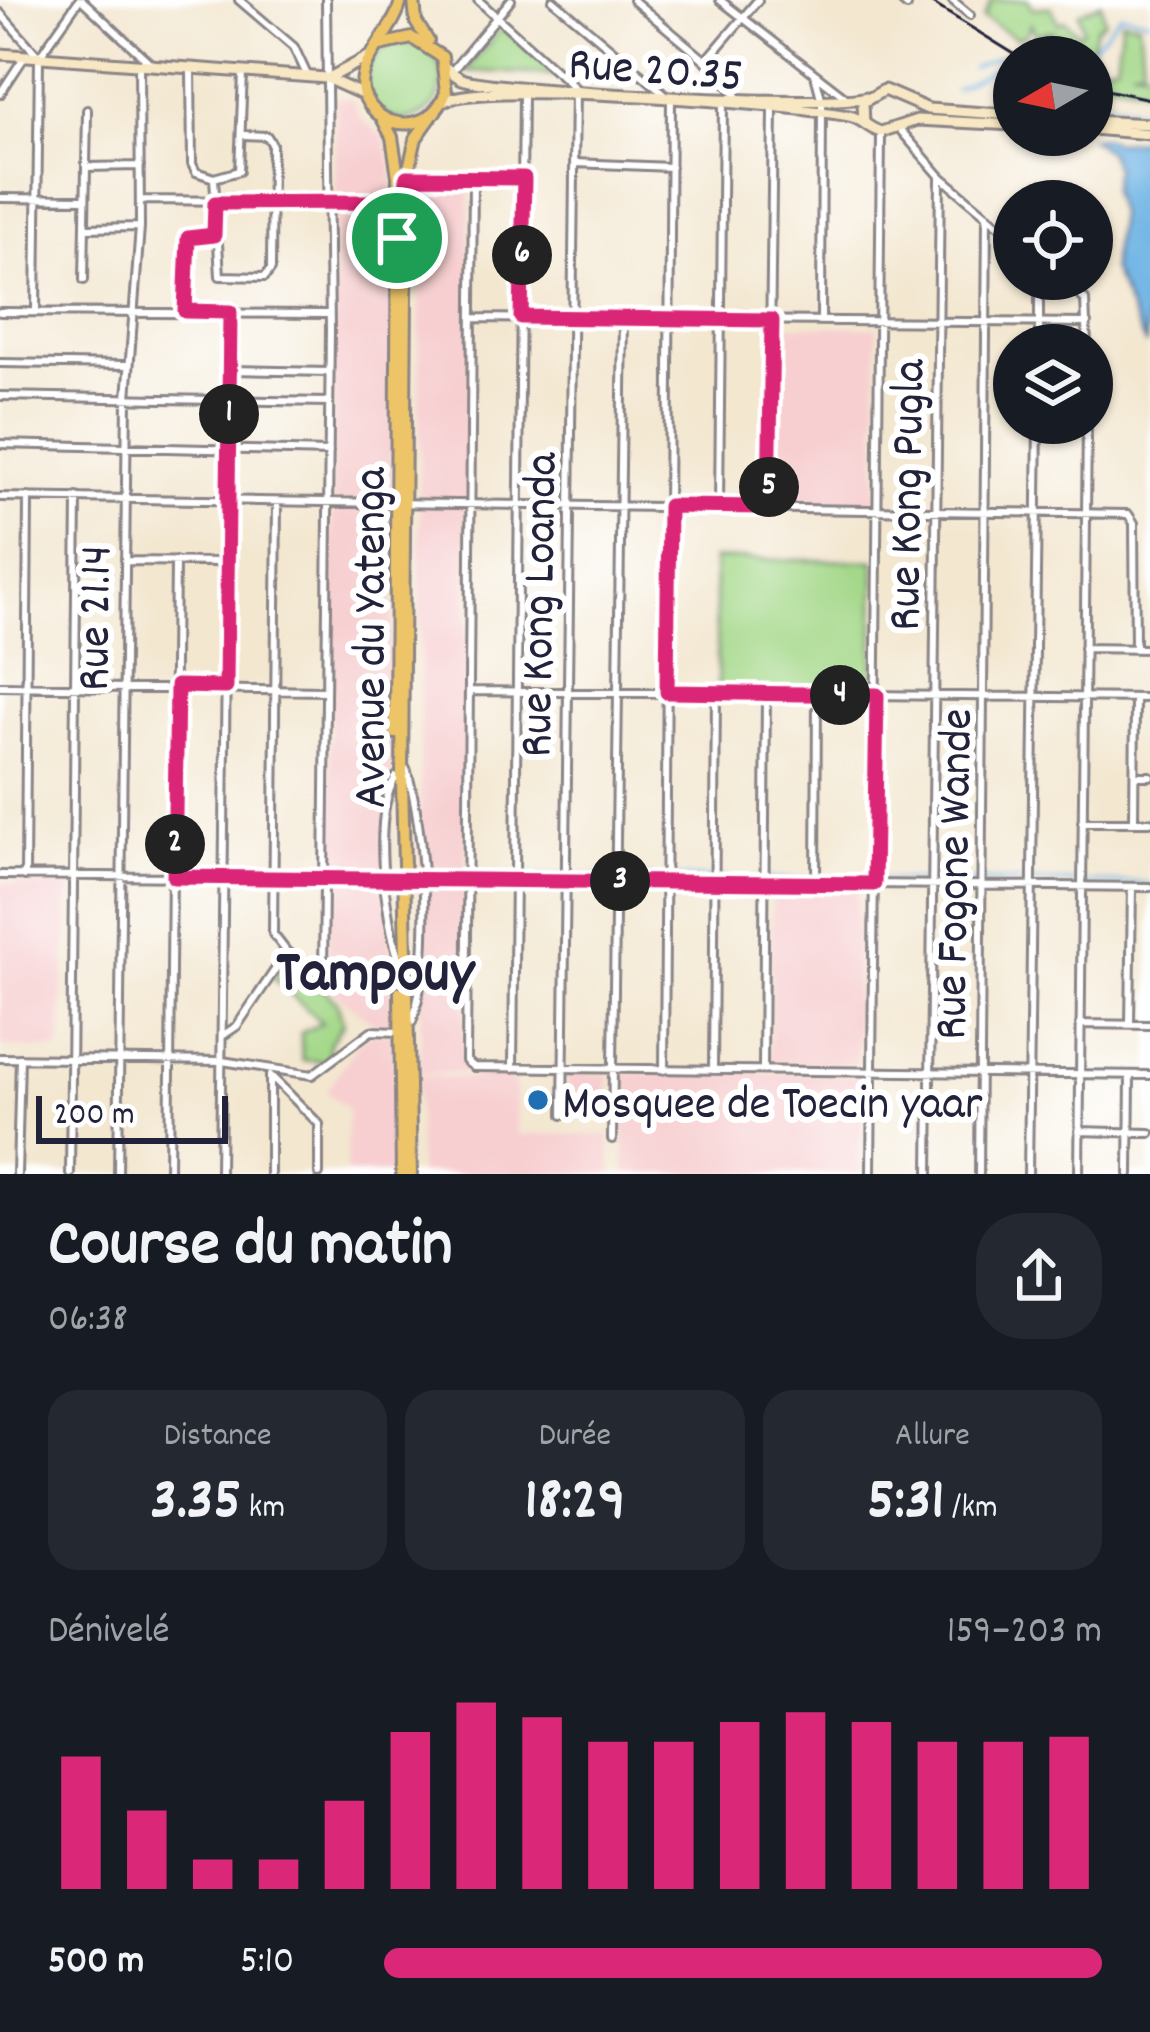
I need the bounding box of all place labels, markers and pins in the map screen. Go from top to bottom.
pin [346,187,448,289]
pin: 6 [492,225,552,285]
pin: 1 [199,384,259,444]
pin: 5 [739,457,799,517]
pin: 4 [810,665,870,725]
pin: 2 [145,814,205,874]
pin: 3 [590,851,650,911]
place label: Mosquee de Toecin yaar [562,1073,983,1142]
marker: Mosquee de Toecin yaar [525,1087,551,1113]

